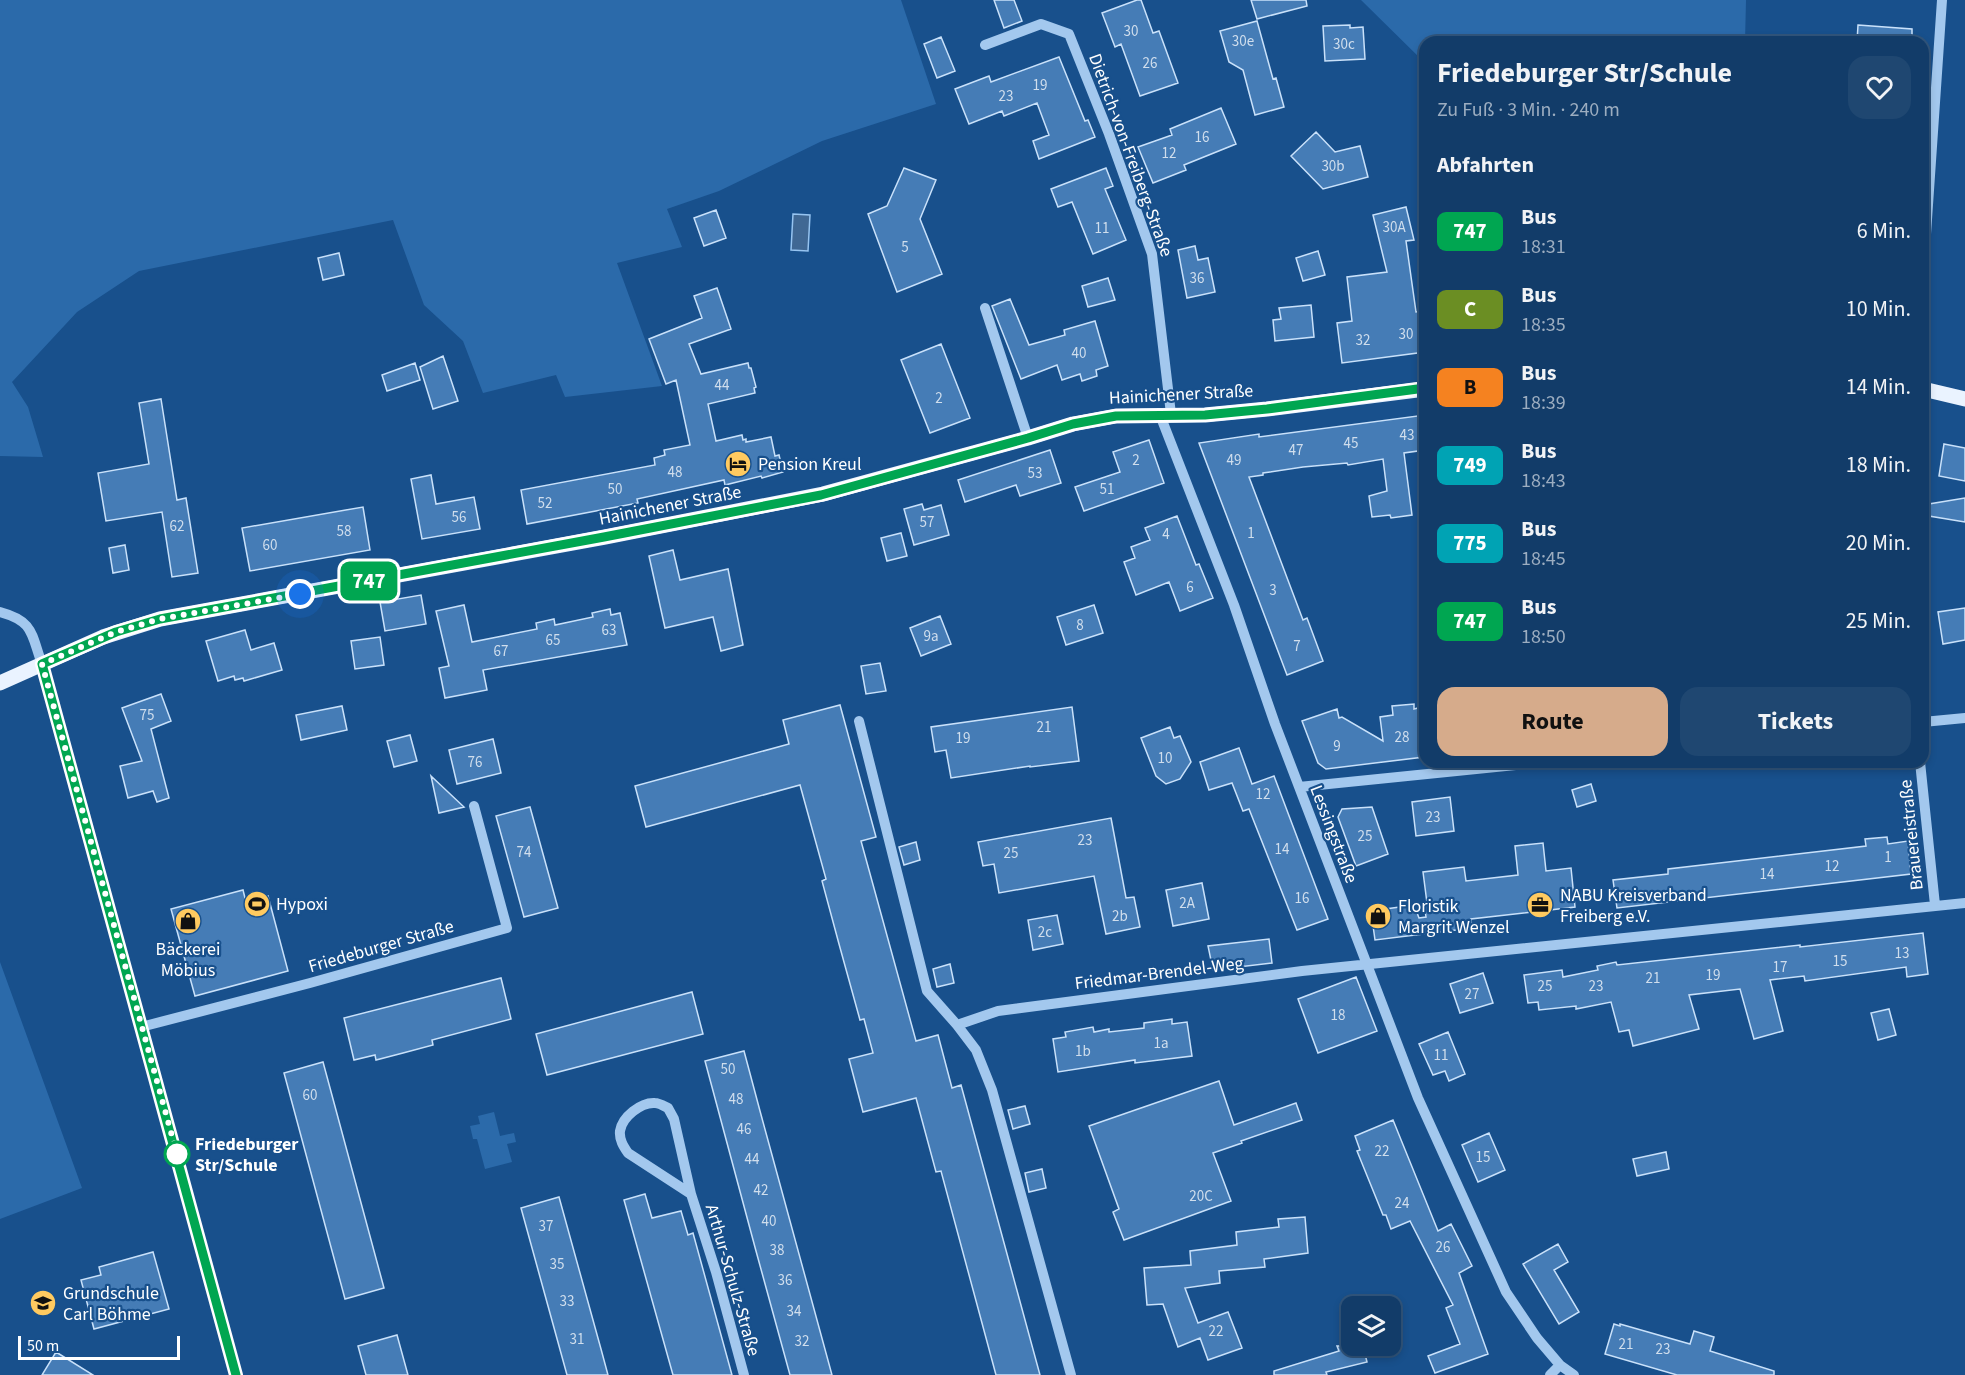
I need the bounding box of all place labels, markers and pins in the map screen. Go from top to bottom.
hotel icon: Pension Kreul [723,449,753,479]
place label: Pension Kreul [758,452,862,477]
place label: NABU Kreisverband Freiberg e.V. [1560,883,1707,929]
sports icon: Hypoxi [242,889,272,919]
office icon: NABU Kreisverband Freiberg e.V. [1525,890,1555,920]
place label: Hypoxi [276,892,328,917]
place label: Floristik Margrit Wenzel [1398,894,1510,940]
shop icon: Floristik Margrit Wenzel [1363,901,1393,931]
shop icon: Bäckerei Möbius [173,906,203,936]
place label: Bäckerei Möbius [156,937,220,983]
place label: Friedeburger Str/Schule [195,1132,299,1178]
marker: Friedeburger Str/Schule [164,1141,190,1167]
place label: Grundschule Carl Böhme [63,1281,159,1327]
school or university icon: Grundschule Carl Böhme [28,1288,58,1318]

